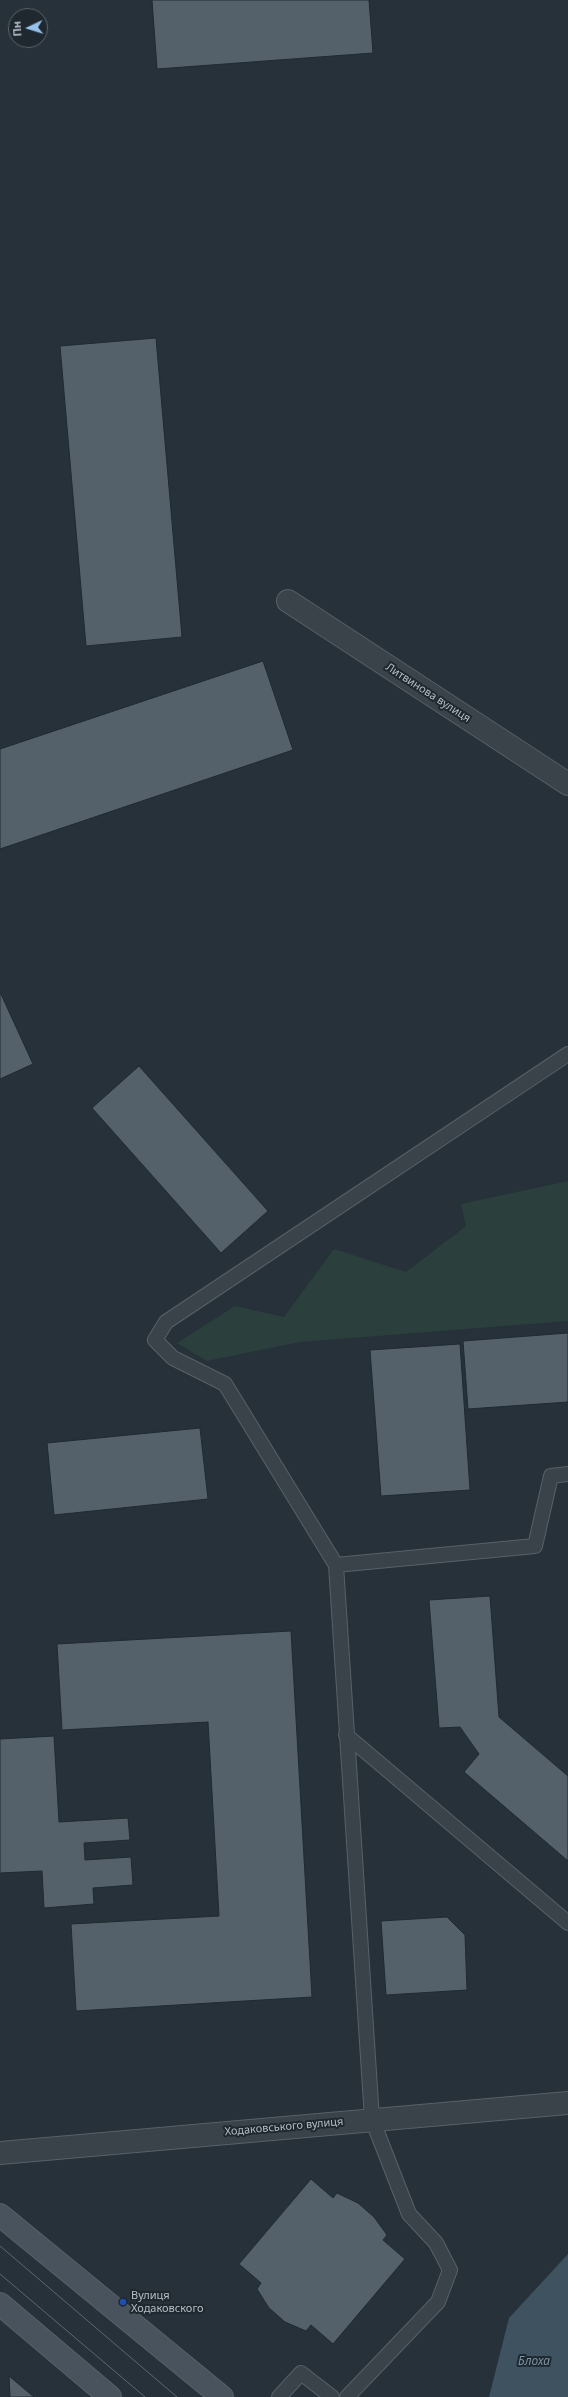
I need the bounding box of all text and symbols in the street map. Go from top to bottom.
north arrow [8,8,48,48]
text: Пн [9,21,25,37]
street label: Литвинова вулиця [383,661,473,725]
street label: Ходаковського вулиця [224,2115,344,2139]
place label: Вулиця Ходаковского [131,2289,204,2315]
marker: Вулиця Ходаковского [118,2297,128,2307]
water label: Блоха [518,2355,550,2369]

